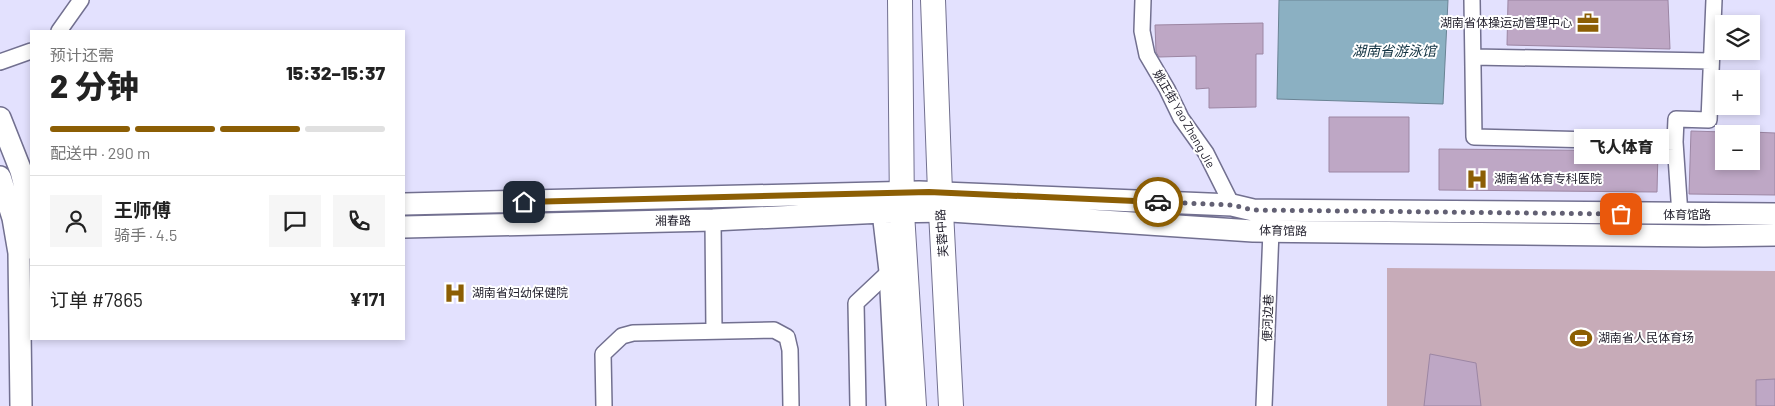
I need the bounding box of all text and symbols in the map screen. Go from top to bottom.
office icon: 湖南省体操运动管理中心 [1575,10,1601,36]
place label: 湖南省体操运动管理中心 [1440,15,1572,29]
map controls [1715,15,1760,170]
button: layers [1715,15,1760,60]
water label: 湖南省游泳馆 [1352,42,1438,59]
text: 预计还需 [50,45,114,64]
text: 15:32–15:37 [286,61,385,84]
text: 2 分钟 [50,66,139,104]
street label: 姚正街 Yao Zheng Jie [1151,67,1219,170]
button: + [1715,70,1760,115]
button: − [1715,125,1760,170]
callout: 飞人体育 [1574,129,1668,164]
text: 飞人体育 [1589,137,1654,156]
text: 配送中 · 290 m [50,143,150,162]
hospital icon: 湖南省体育专科医院 [1464,166,1490,192]
place label: 湖南省体育专科医院 [1494,171,1602,185]
courier [1133,177,1183,227]
pin [503,181,545,223]
icon: home [510,188,538,216]
icon: car [1144,188,1172,216]
pin [1600,193,1642,235]
button: person [50,195,102,247]
button: chat [269,195,321,247]
button: phone [333,195,385,247]
text: 王师傅 [114,198,171,221]
icon: bag [1607,200,1635,228]
street label: 体育馆路 [1663,207,1711,221]
street label: 芙蓉中路 [932,209,950,258]
street label: 湘春路 [655,213,691,227]
street label: 体育馆路 [1259,223,1307,237]
text: 骑手 · 4.5 [114,225,177,244]
hospital icon: 湖南省妇幼保健院 [442,280,468,306]
place label: 湖南省妇幼保健院 [472,285,568,299]
text: ¥171 [349,287,385,310]
text: 订单 #7865 [50,288,143,311]
street label: 便河边巷 [1259,294,1275,342]
sports icon: 湖南省人民体育场 [1568,325,1594,351]
place label: 湖南省人民体育场 [1598,330,1694,344]

